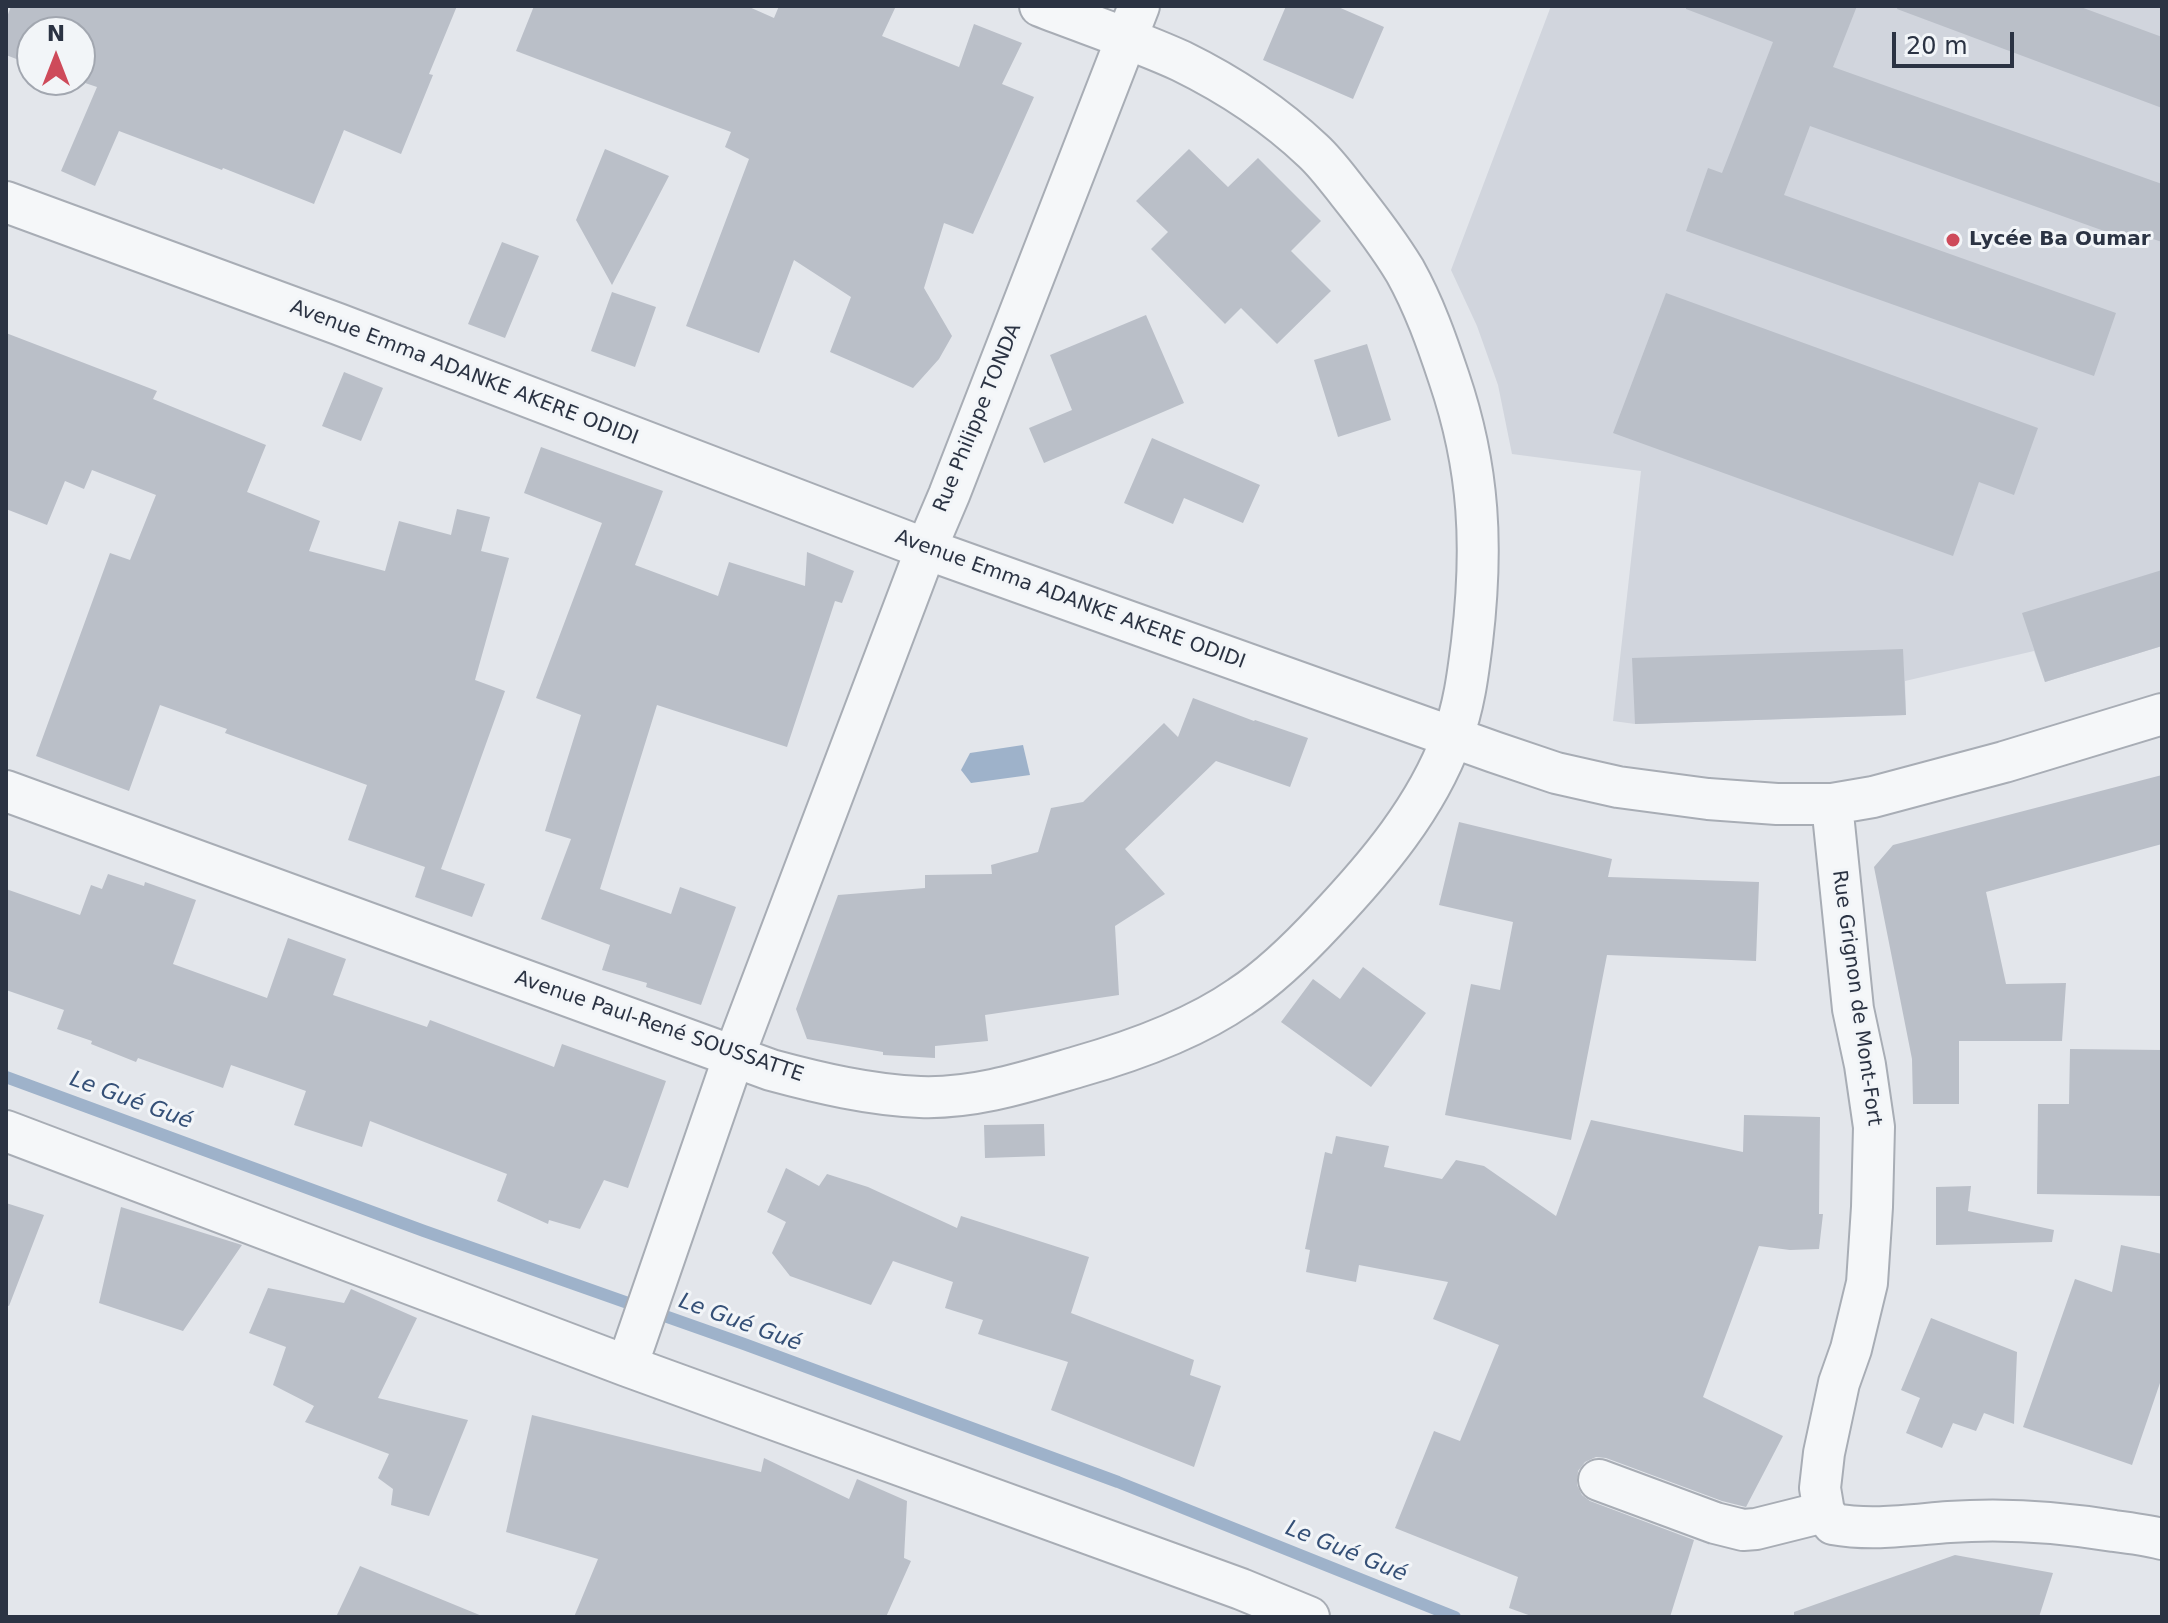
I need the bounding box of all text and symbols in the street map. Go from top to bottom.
north arrow [16,16,96,96]
scale bar [1896,16,2018,66]
text: N [47,21,65,46]
text: 20 m [1906,32,1968,60]
place label: Lycée Ba Oumar [1969,228,2151,252]
marker: Lycée Ba Oumar [1944,231,1962,249]
street label: Avenue Emma ADANKE AKERE ODIDI [287,295,641,451]
street label: Rue Philippe TONDA [929,320,1027,516]
street label: Avenue Emma ADANKE AKERE ODIDI [892,525,1248,675]
street label: Rue Grignon de Mont-Fort [1826,869,1886,1127]
street label: Avenue Paul-René SOUSSATTE [511,966,807,1088]
water label: Le Gué Gué [66,1067,196,1135]
water label: Le Gué Gué [675,1289,805,1357]
water label: Le Gué Gué [1281,1516,1411,1588]

